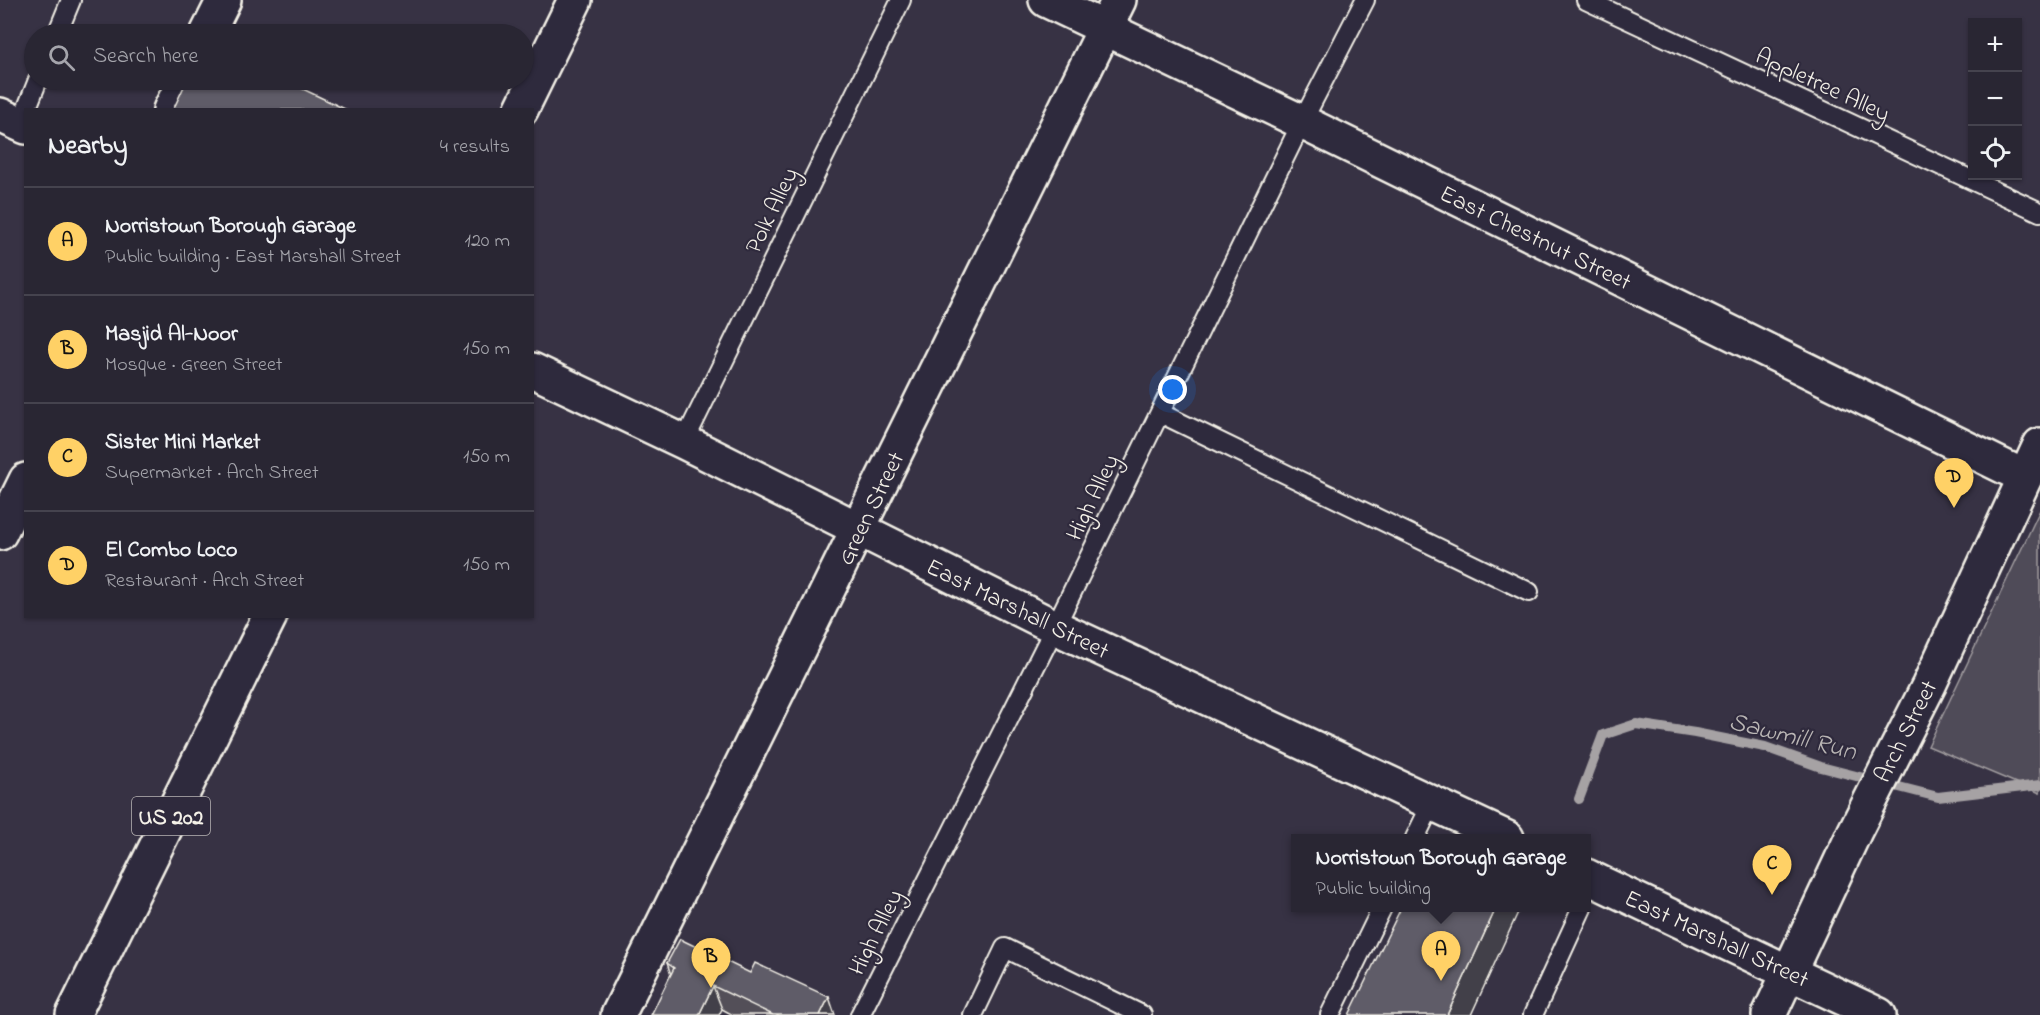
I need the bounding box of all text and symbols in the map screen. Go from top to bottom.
map controls [1968,18,2022,180]
button: + [1968,18,2022,72]
search box [24,24,534,90]
street label: Appletree Alley [1748,40,1895,134]
icon: search [45,41,78,74]
text: Search here [93,41,198,73]
button: − [1968,72,2022,126]
button: locate [1968,126,2022,180]
text: Nearby [48,128,127,166]
text: 4 results [440,133,510,162]
street label: Polk Alley [737,162,810,260]
street label: East Chestnut Street [1433,178,1637,301]
text: Norristown Borough Garage [105,211,356,243]
text: A [61,227,74,256]
text: 120 m [465,227,510,256]
text: Public building · East Marshall Street [105,243,401,272]
text: Masjid Al-Noor [105,319,238,351]
text: B [61,335,74,364]
text: 150 m [463,335,510,364]
text: Mosque · Green Street [105,351,283,380]
your location [1158,375,1187,404]
text: Sister Mini Market [105,427,260,459]
text: C [62,443,73,472]
text: 150 m [463,443,510,472]
street label: Green Street [830,446,915,572]
street label: High Alley [1058,449,1131,548]
pin: D [1934,458,1974,508]
text: Supermarket · Arch Street [105,459,319,488]
text: El Combo Loco [105,535,237,567]
text: D [60,551,75,580]
text: 150 m [463,551,510,580]
street label: East Marshall Street [919,551,1114,670]
text: Restaurant · Arch Street [105,567,304,596]
street label: Arch Street [1866,675,1948,789]
water label: Sawmill Run [1725,704,1861,772]
road number: US 202 [132,797,210,835]
popup [1291,834,1591,912]
text: Norristown Borough Garage [1316,843,1566,875]
pin: C [1752,846,1792,895]
text: Public building [1316,875,1431,904]
street label: East Marshall Street [1618,882,1814,998]
street label: High Alley [841,884,915,983]
pin: A [1422,932,1460,981]
pin: B [692,938,730,988]

